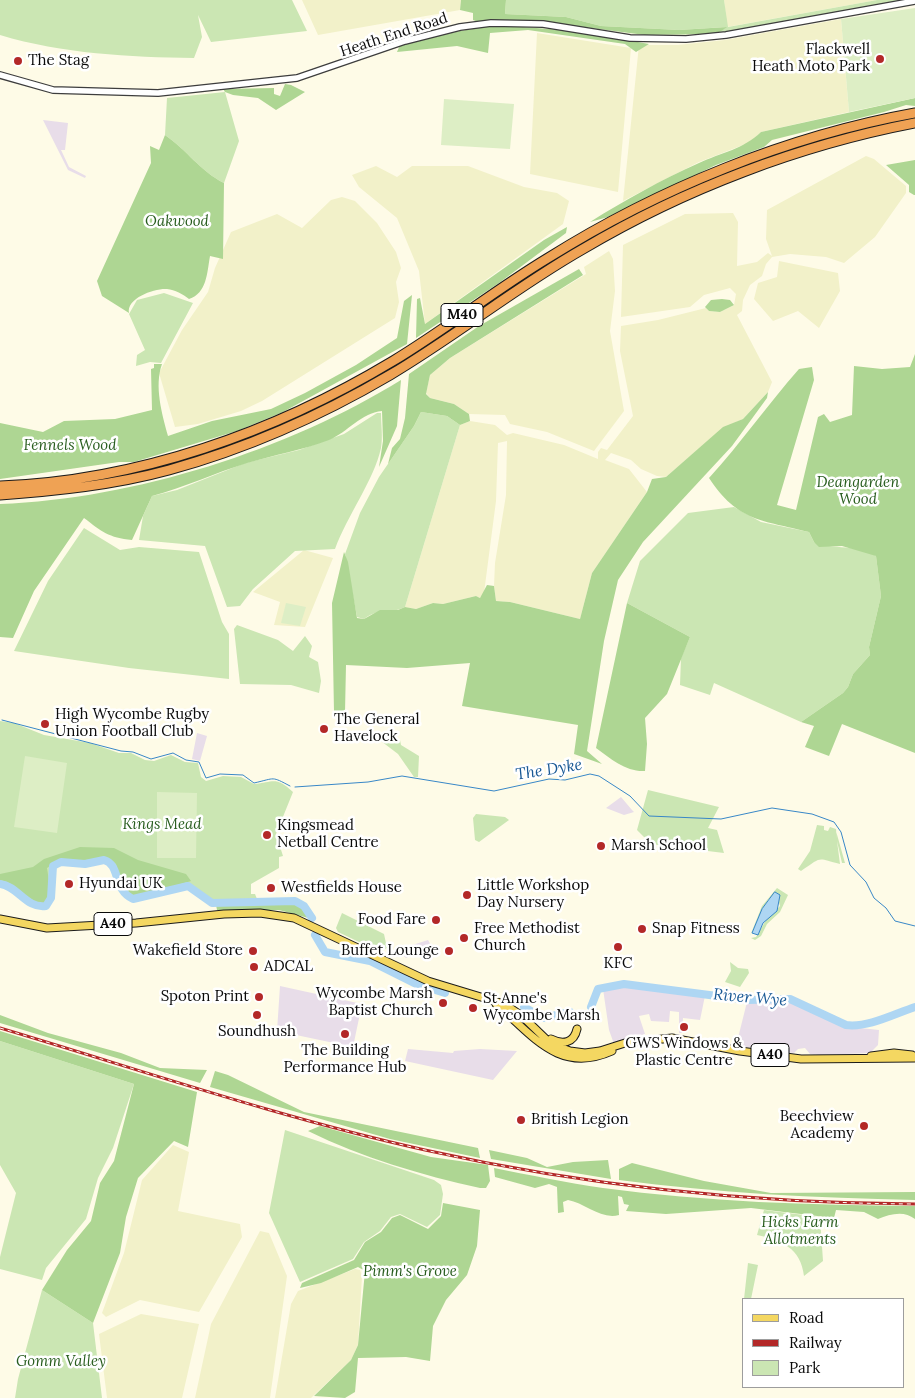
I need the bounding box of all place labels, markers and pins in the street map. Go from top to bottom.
place label: Flackwell Heath Moto Park [752,41,870,76]
place label: The Stag [28,52,89,70]
marker: Flackwell Heath Moto Park [874,53,886,65]
marker: The Stag [12,55,24,67]
place label: High Wycombe Rugby Union Football Club [55,706,209,741]
place label: The General Havelock [334,711,420,746]
marker: High Wycombe Rugby Union Football Club [39,718,51,730]
marker: The General Havelock [318,723,330,735]
place label: Kingsmead Netball Centre [277,817,379,852]
marker: Kingsmead Netball Centre [261,829,273,841]
place label: Marsh School [611,837,706,855]
marker: Marsh School [595,840,607,852]
place label: Hyundai UK [79,875,163,893]
place label: Little Workshop Day Nursery [477,877,589,912]
marker: Hyundai UK [63,878,75,890]
place label: Westfields House [281,879,402,897]
marker: Westfields House [265,882,277,894]
marker: Little Workshop Day Nursery [461,889,473,901]
place label: Food Fare [358,911,426,929]
marker: Food Fare [430,914,442,926]
place label: Free Methodist Church [474,920,580,955]
place label: Snap Fitness [652,920,740,938]
marker: Snap Fitness [636,923,648,935]
marker: Free Methodist Church [458,932,470,944]
marker: KFC [612,941,624,953]
place label: Wakefield Store [133,942,243,960]
place label: Buffet Lounge [341,942,439,960]
marker: Wakefield Store [247,945,259,957]
marker: Buffet Lounge [443,945,455,957]
place label: KFC [604,955,632,973]
place label: ADCAL [264,958,313,976]
marker: ADCAL [248,961,260,973]
place label: Wycombe Marsh Baptist Church [316,985,433,1020]
place label: Spoton Print [161,988,249,1006]
place label: St Anne's Wycombe Marsh [483,990,600,1025]
marker: Spoton Print [253,991,265,1003]
marker: Wycombe Marsh Baptist Church [437,997,449,1009]
marker: St Anne's Wycombe Marsh [467,1002,479,1014]
marker: Soundhush [251,1009,263,1021]
marker: GWS Windows & Plastic Centre [678,1021,690,1033]
place label: Soundhush [218,1023,296,1041]
marker: The Building Performance Hub [339,1028,351,1040]
place label: GWS Windows & Plastic Centre [625,1035,743,1070]
place label: The Building Performance Hub [283,1042,407,1077]
place label: Beechview Academy [780,1108,854,1143]
place label: British Legion [531,1111,629,1129]
marker: British Legion [515,1114,527,1126]
marker: Beechview Academy [858,1120,870,1132]

